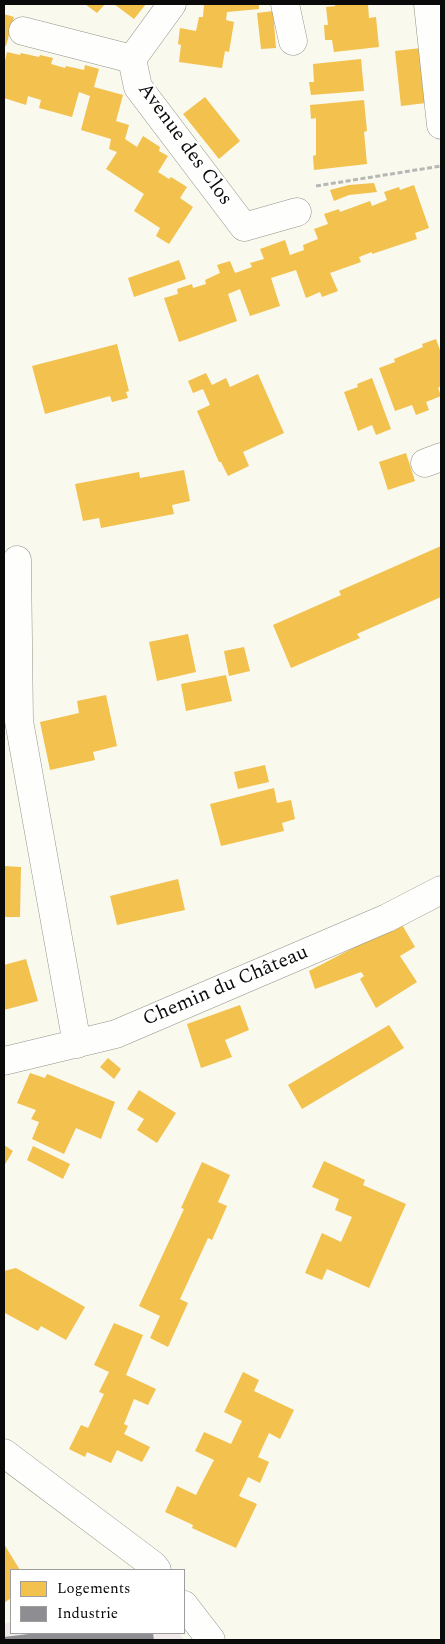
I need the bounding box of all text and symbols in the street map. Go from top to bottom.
street label: Avenue des Clos [132,79,236,211]
street label: Chemin du Château [140,941,312,1033]
legend [10,1569,185,1634]
text: Logements [57,1577,131,1600]
text: Industrie [57,1602,118,1625]

